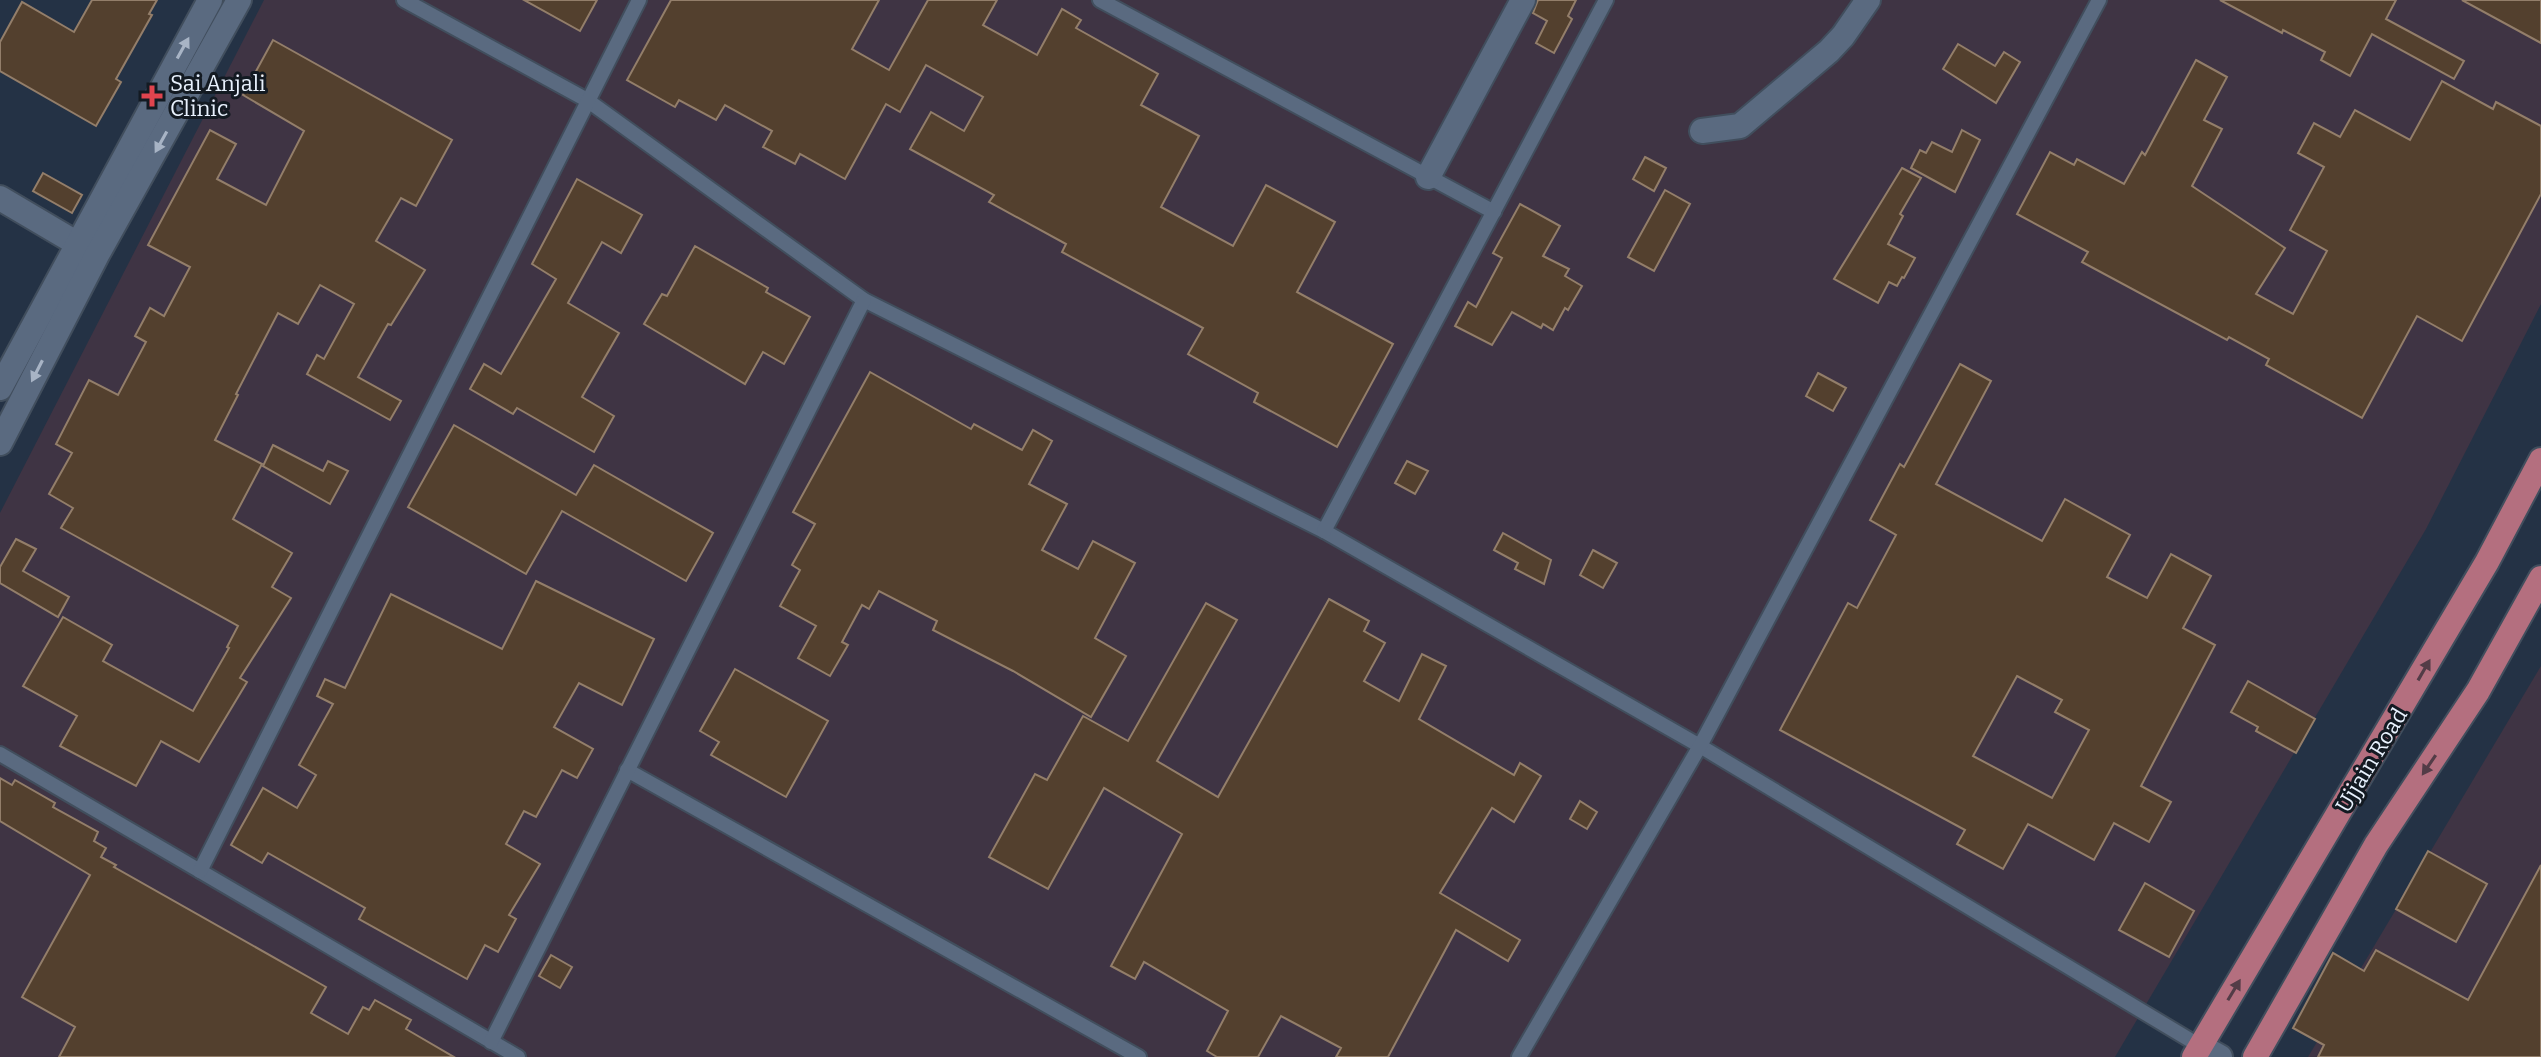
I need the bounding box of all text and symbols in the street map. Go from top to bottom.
one-way arrow [176,36,190,59]
place label: Sai Anjali Clinic [170,70,266,122]
marker: Sai Anjali Clinic [141,85,163,107]
one-way arrow [154,131,168,153]
one-way arrow [31,359,44,382]
one-way arrow [2417,659,2431,681]
street label: Ujjain Road [2330,703,2413,817]
one-way arrow [2422,754,2437,775]
one-way arrow [2226,979,2240,1001]

